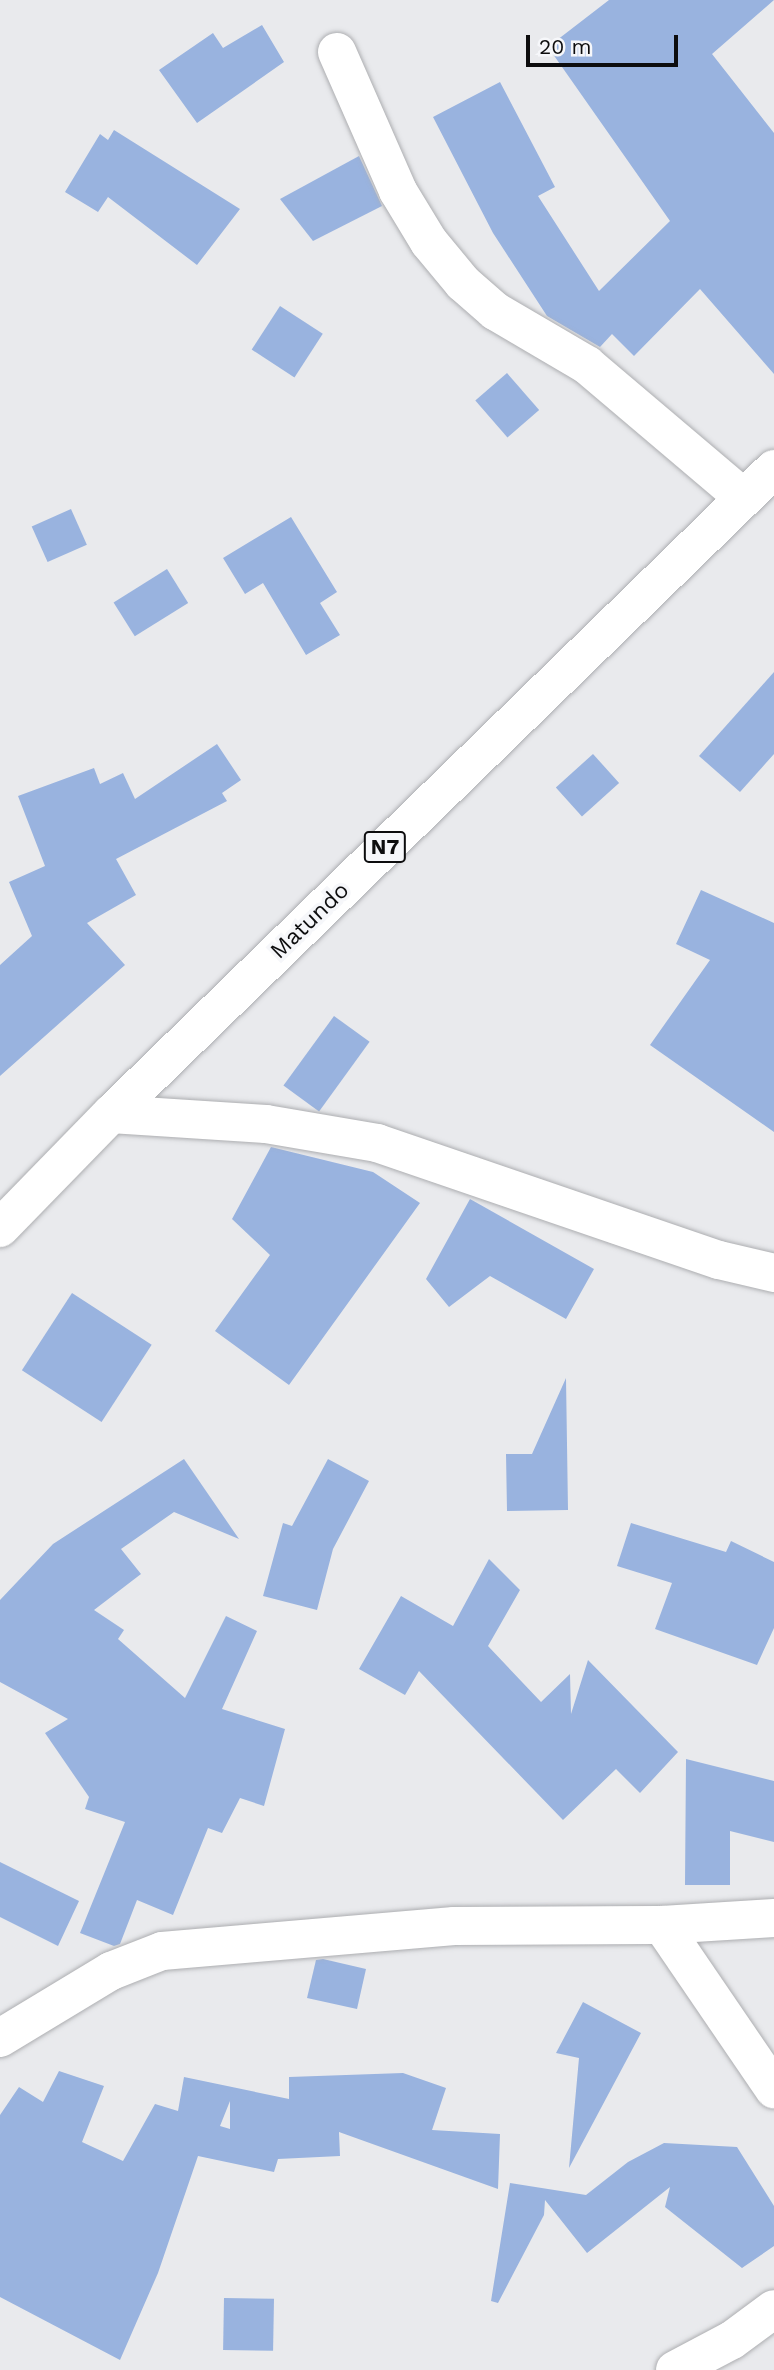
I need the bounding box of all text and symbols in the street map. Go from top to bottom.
scale bar [529,21,681,65]
text: 20 m [539,34,591,59]
road number: N7 [362,830,408,864]
street label: Matundo [265,877,355,965]

